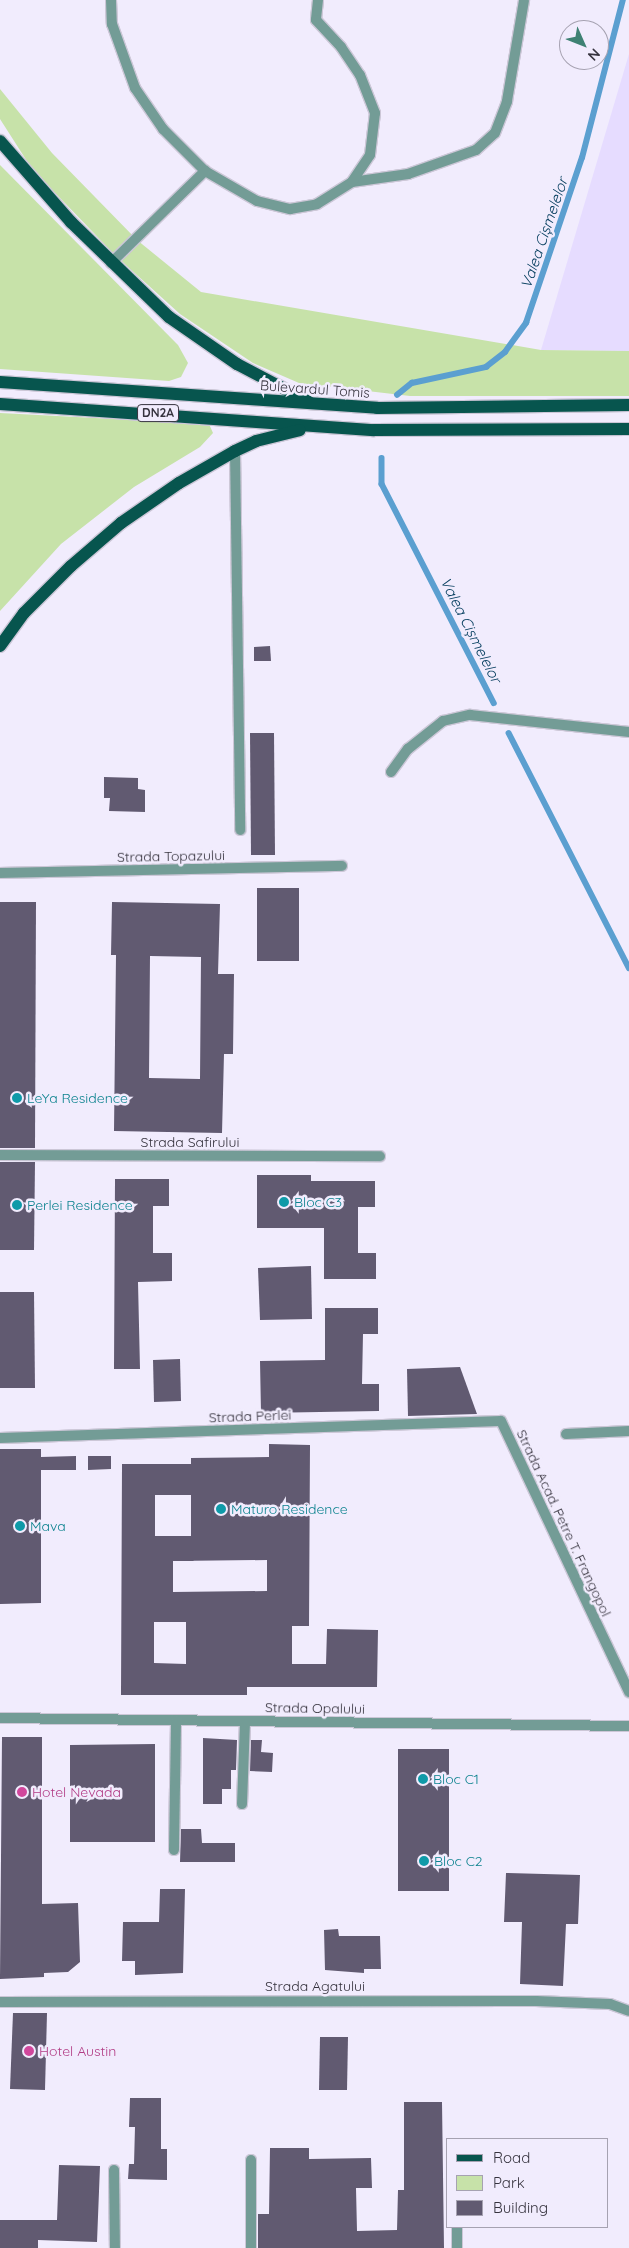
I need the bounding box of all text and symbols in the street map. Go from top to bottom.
north arrow [559,20,609,70]
text: N [584,45,604,65]
water label: Valea Cișmelelor [517,175,571,291]
street label: Bulevardul Tomis [259,377,371,401]
road number: DN2A [137,403,179,422]
water label: Valea Cișmelelor [437,574,505,686]
street label: Strada Topazului [117,847,225,865]
place label: LeYa Residence [27,1090,128,1106]
marker: LeYa Residence [11,1092,23,1104]
street label: Strada Safirului [141,1134,239,1150]
place label: Bloc C3 [294,1194,342,1210]
marker: Bloc C3 [278,1196,290,1208]
place label: Perlei Residence [27,1197,133,1213]
marker: Perlei Residence [11,1199,23,1211]
street label: Strada Perlei [208,1406,292,1426]
street label: Strada Acad. Petre T. Frangopol [513,1427,615,1619]
place label: Maturo Residence [231,1501,348,1517]
marker: Maturo Residence [215,1503,227,1515]
place label: Mava [30,1518,66,1534]
marker: Mava [14,1520,26,1532]
street label: Strada Opalului [265,1699,365,1717]
place label: Bloc C1 [433,1771,479,1787]
marker: Bloc C1 [417,1773,429,1785]
place label: Hotel Nevada [32,1784,121,1800]
marker: Hotel Nevada [16,1786,28,1798]
place label: Bloc C2 [434,1853,483,1869]
marker: Bloc C2 [418,1855,430,1867]
street label: Strada Agatului [265,1978,365,1994]
place label: Hotel Austin [39,2043,116,2059]
marker: Hotel Austin [23,2045,35,2057]
legend [446,2138,609,2228]
text: Road [493,2148,530,2167]
text: Park [493,2173,525,2192]
text: Building [493,2198,548,2217]

